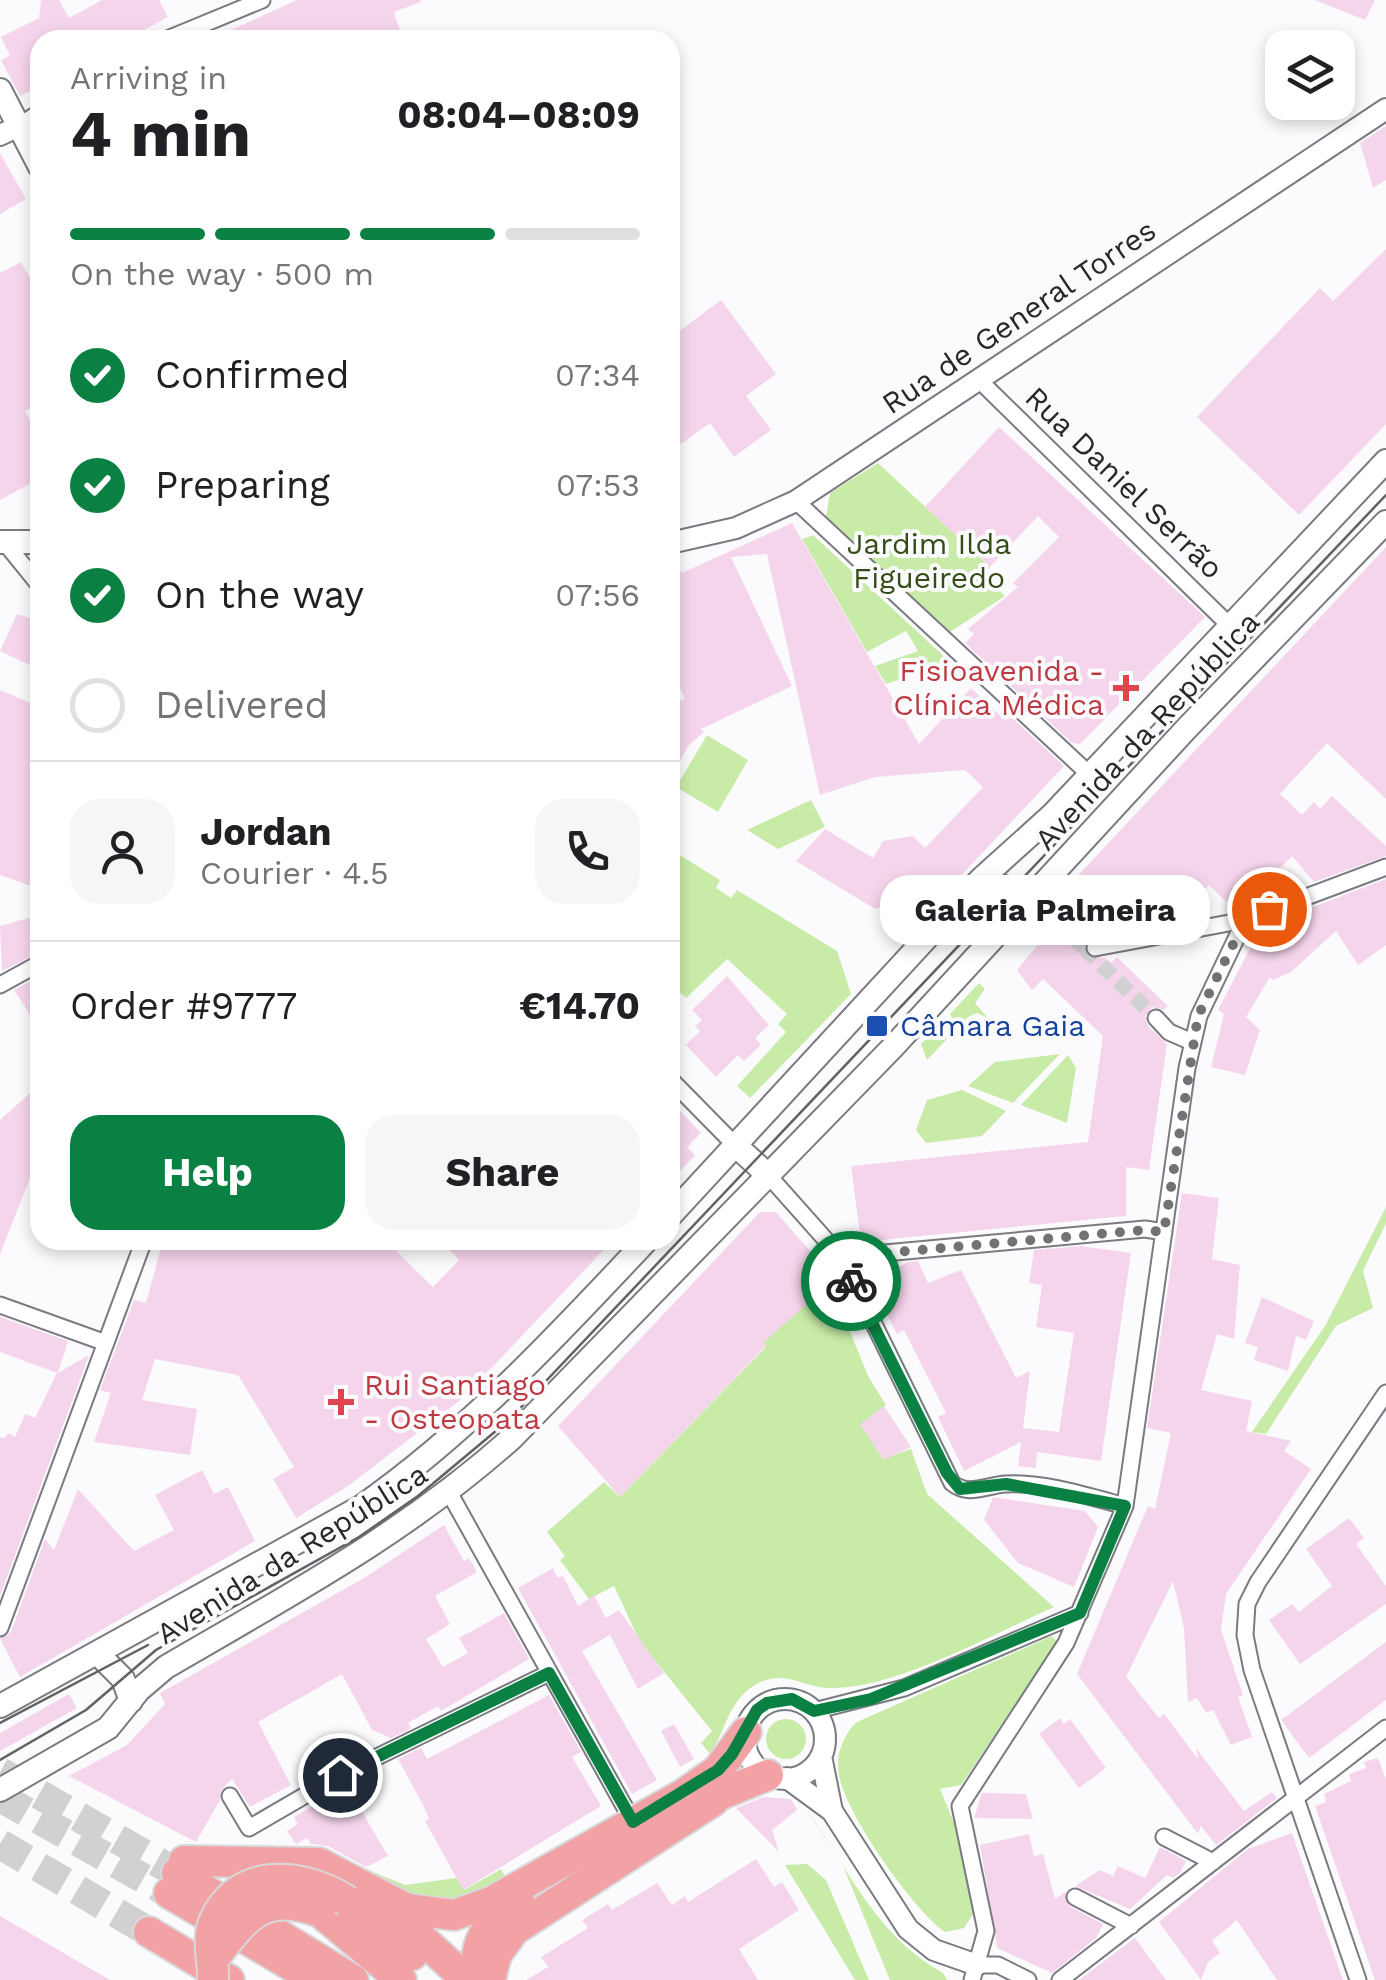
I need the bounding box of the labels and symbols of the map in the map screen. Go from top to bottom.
street label: Rua de General Torres [875,212,1162,421]
street label: Rua Daniel Serrão [1018,379,1230,586]
park label: Jardim Ilda Figueiredo [847,526,1011,595]
street label: Avenida da República [1027,604,1266,857]
place label: Fisioavenida - Clínica Médica [893,653,1104,722]
marker: Fisioavenida - Clínica Médica [1113,675,1139,701]
pin [1227,867,1312,952]
callout: Galeria Palmeira [879,874,1209,944]
place label: Câmara Gaia [900,1008,1085,1043]
marker: Câmara Gaia [864,1013,890,1039]
courier [801,1231,901,1331]
place label: Rui Santiago - Osteopata [364,1367,546,1436]
marker: Rui Santiago - Osteopata [328,1389,354,1415]
street label: Avenida da República [150,1456,434,1651]
pin [298,1733,383,1818]

